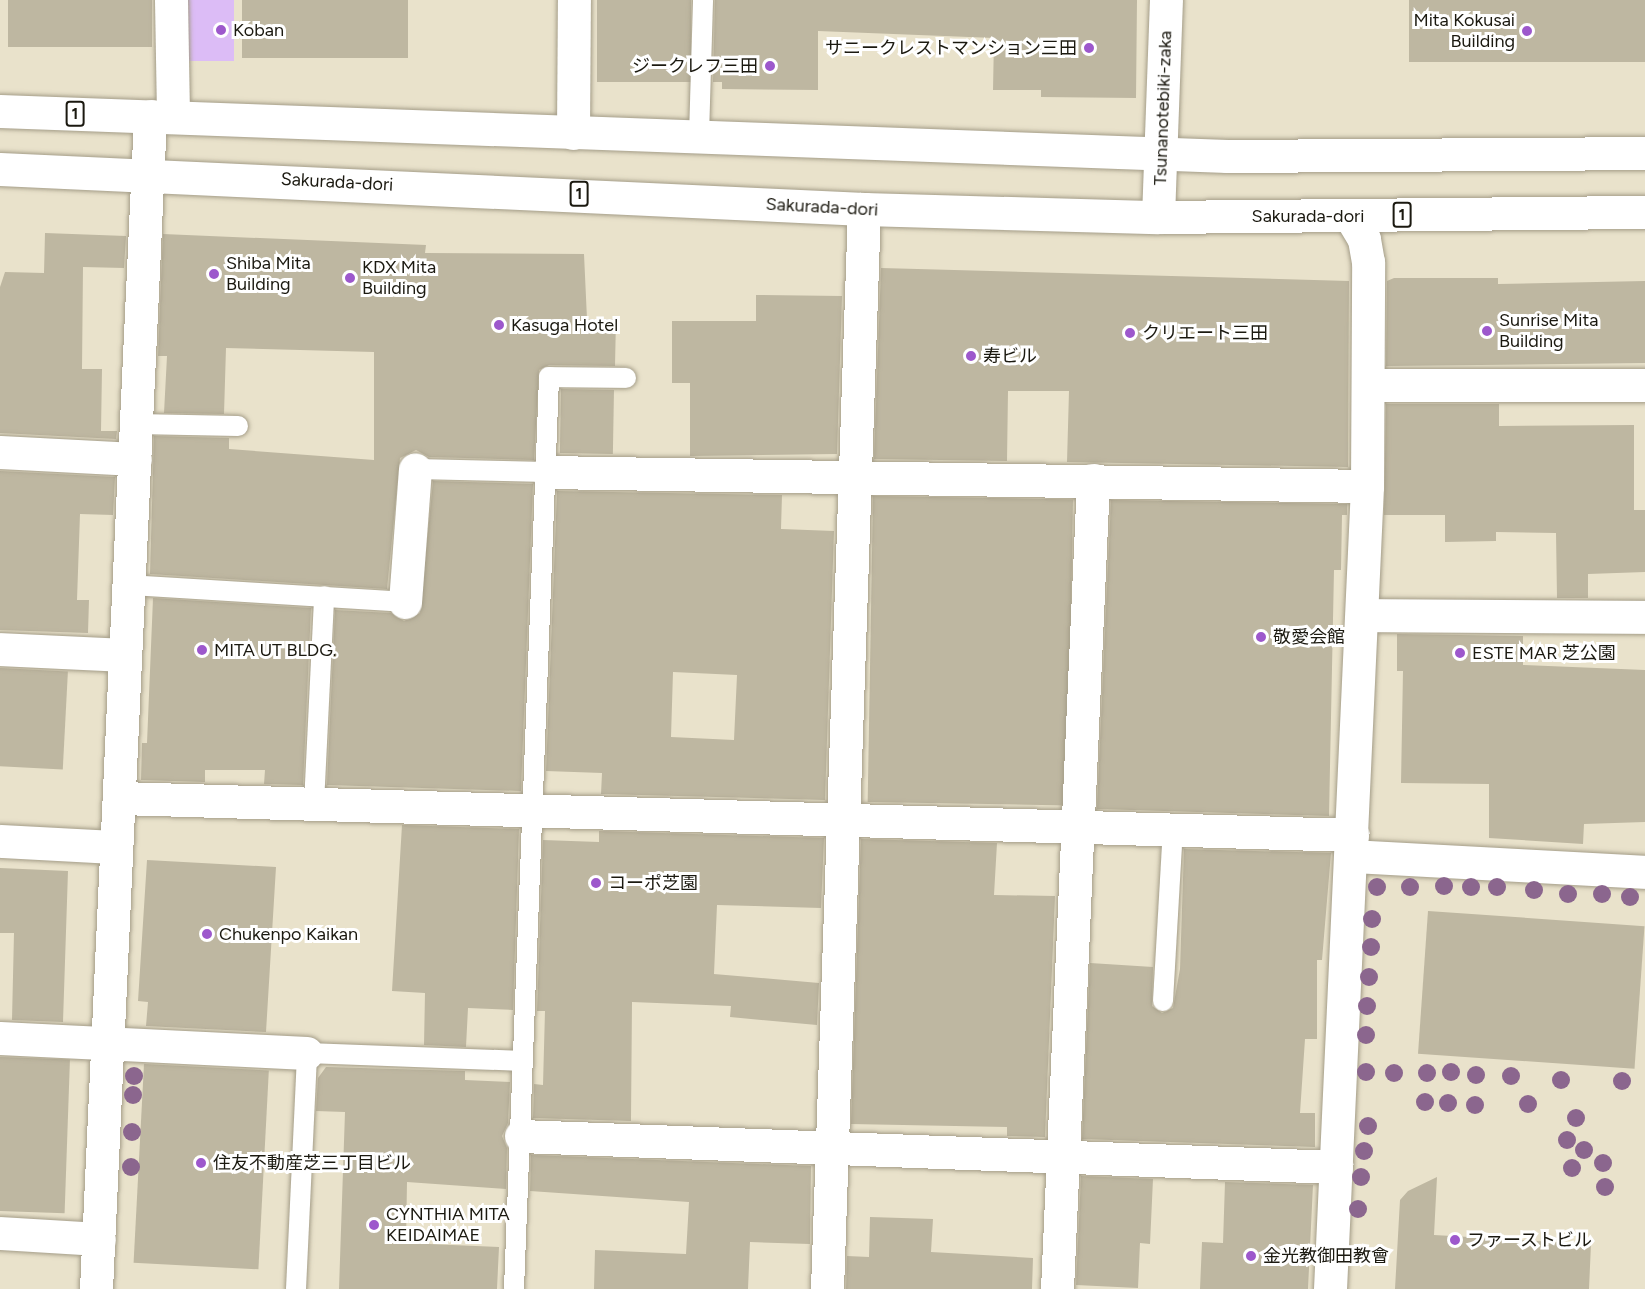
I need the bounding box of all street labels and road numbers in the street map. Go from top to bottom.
street label: Tsunanotebiki-zaka [1150,30,1176,186]
road number: 1 [64,101,86,127]
street label: Sakurada-dori [280,168,394,196]
road number: 1 [568,181,590,207]
street label: Sakurada-dori [765,193,879,221]
road number: 1 [1392,202,1412,228]
street label: Sakurada-dori [1252,205,1364,227]

